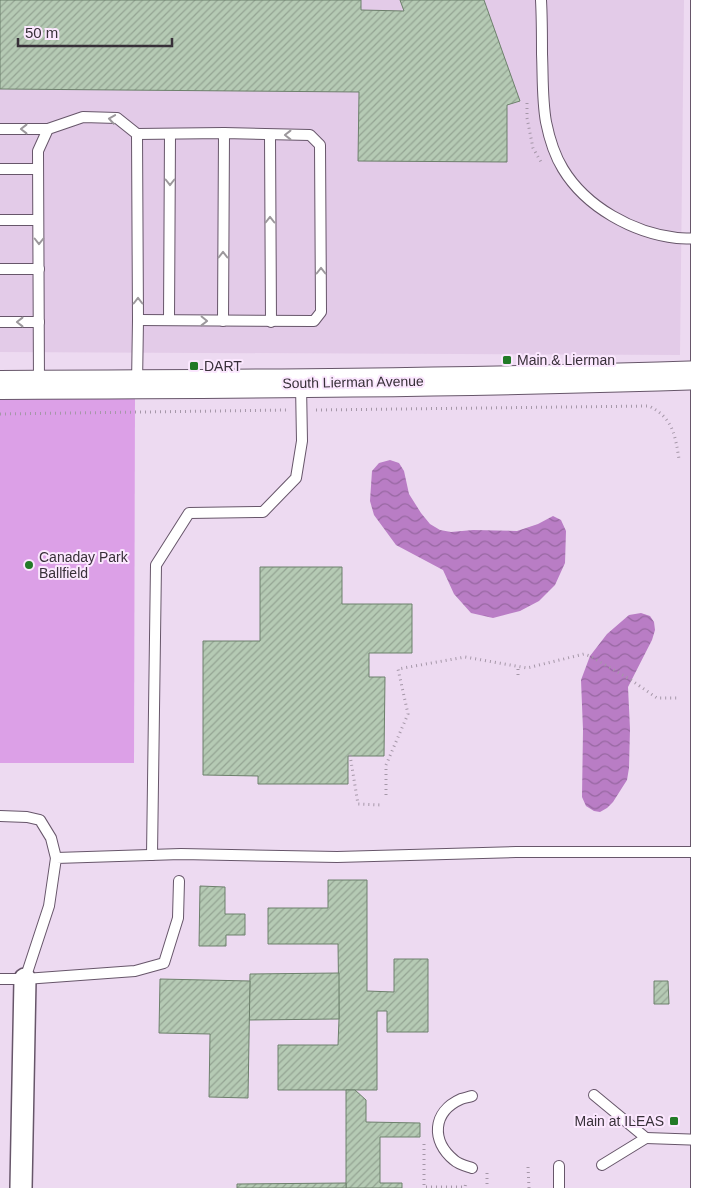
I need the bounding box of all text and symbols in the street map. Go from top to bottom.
scale bar [18,15,171,47]
text: 50 m [25,24,58,41]
one-way arrow [107,115,116,125]
one-way arrow [20,124,28,134]
one-way arrow [284,130,292,140]
one-way arrow [165,179,175,187]
one-way arrow [265,216,275,224]
one-way arrow [34,238,44,245]
one-way arrow [218,250,228,258]
one-way arrow [316,267,326,274]
one-way arrow [133,297,143,304]
one-way arrow [201,316,209,326]
one-way arrow [15,317,23,327]
place label: Main & Lierman [517,352,615,368]
marker: Main & Lierman [501,354,513,366]
place label: DART [204,358,242,374]
marker: DART [188,360,200,372]
street label: South Lierman Avenue [282,373,424,391]
place label: Canaday Park Ballfield [39,549,129,581]
marker: Canaday Park Ballfield [23,559,35,571]
place label: Main at ILEAS [575,1113,664,1129]
marker: Main at ILEAS [668,1115,680,1127]

